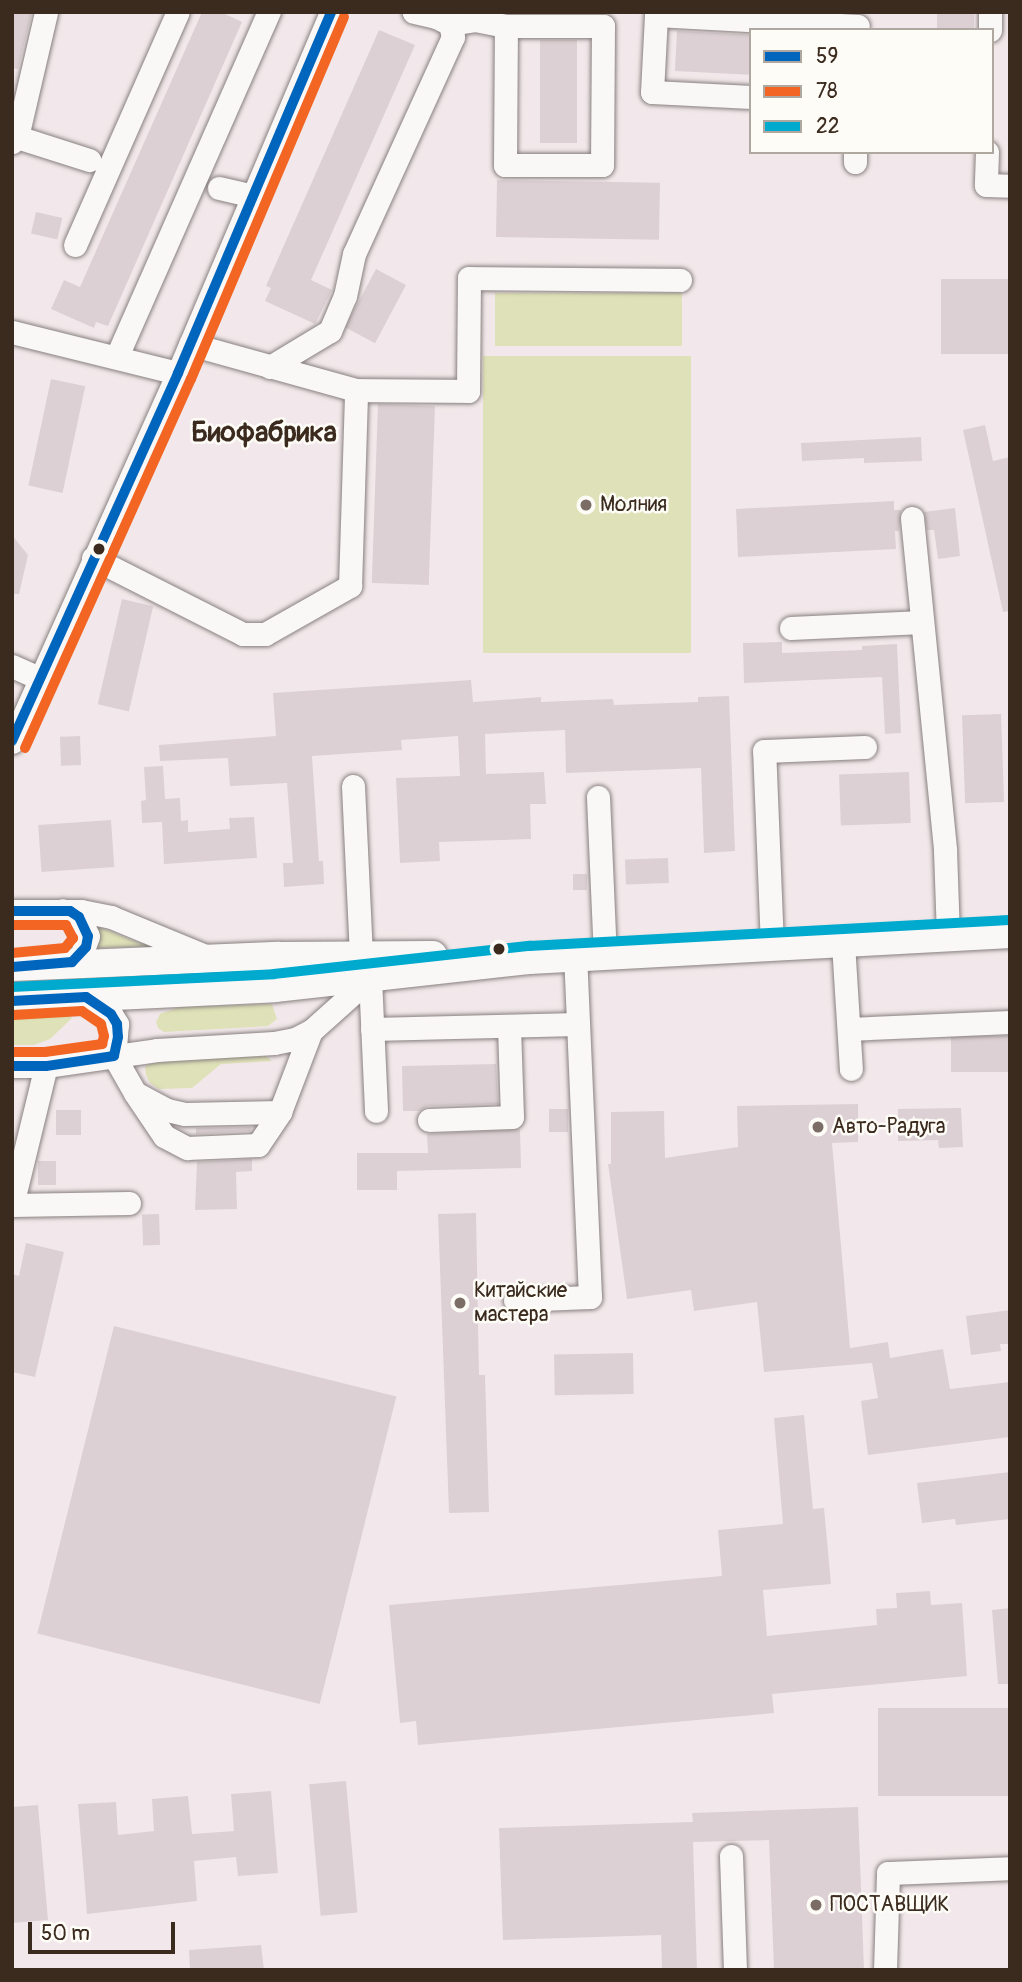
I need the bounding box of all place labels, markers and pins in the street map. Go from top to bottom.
place label: Молния [600,492,667,518]
marker: Молния [578,497,594,513]
unlabelled marker [92,542,106,556]
unlabelled marker [492,942,506,956]
place label: Авто-Радуга [832,1114,945,1140]
marker: Авто-Радуга [810,1119,826,1135]
place label: Китайские мастера [474,1278,567,1328]
marker: Китайские мастера [452,1295,468,1311]
place label: ПОСТАВЩИК [830,1892,949,1918]
marker: ПОСТАВЩИК [808,1897,824,1913]

